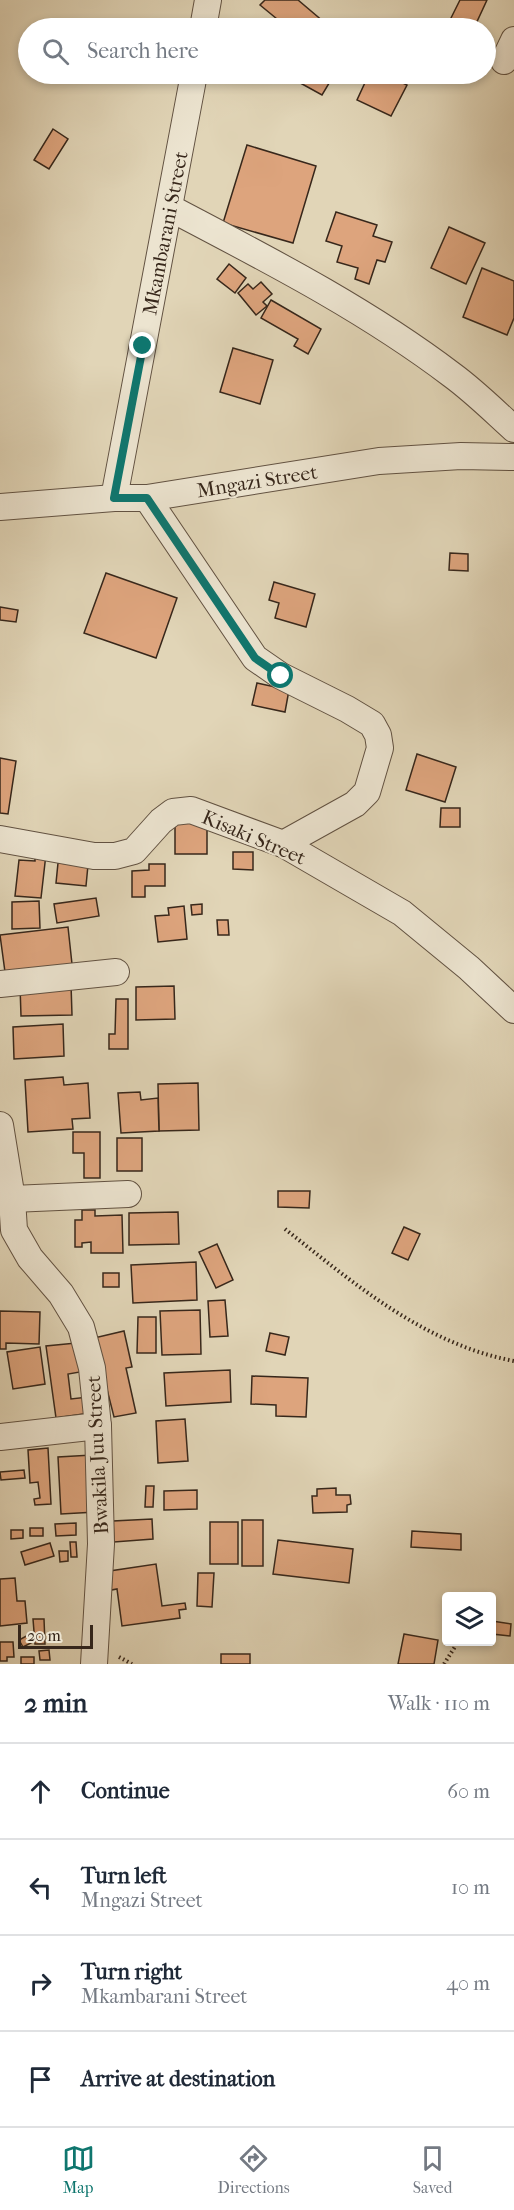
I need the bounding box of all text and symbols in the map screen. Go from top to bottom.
search box [18,18,496,84]
icon: search [39,35,72,68]
text: Search here [87,38,199,64]
street label: Mkambarani Street [138,149,193,317]
route end [129,332,155,358]
street label: Mngazi Street [195,461,319,502]
route start [267,662,293,688]
street label: Kisaki Street [199,805,309,870]
street label: Bwakila Juu Street [82,1375,113,1535]
map controls [442,1592,496,1646]
button: layers [442,1592,496,1646]
scale bar [18,1622,93,1650]
text: 20 m [27,1626,61,1645]
text: 2 min [24,1688,87,1719]
text: Walk · 110 m [388,1692,490,1715]
icon: ahead [24,1775,57,1808]
text: Continue [81,1778,170,1804]
text: 60 m [447,1780,490,1803]
text: Turn left [81,1863,167,1889]
icon: left [24,1871,57,1904]
text: 10 m [451,1876,490,1899]
text: Mngazi Street [81,1889,203,1912]
text: Turn right [81,1959,182,1985]
icon: right [24,1967,57,2000]
text: 40 m [446,1972,490,1995]
text: Mkambarani Street [81,1985,247,2008]
icon: arrive [24,2063,57,2096]
text: Arrive at destination [81,2066,275,2092]
tab: Map [62,2142,95,2197]
tab: Directions [218,2142,290,2197]
tab: Saved [413,2142,452,2197]

